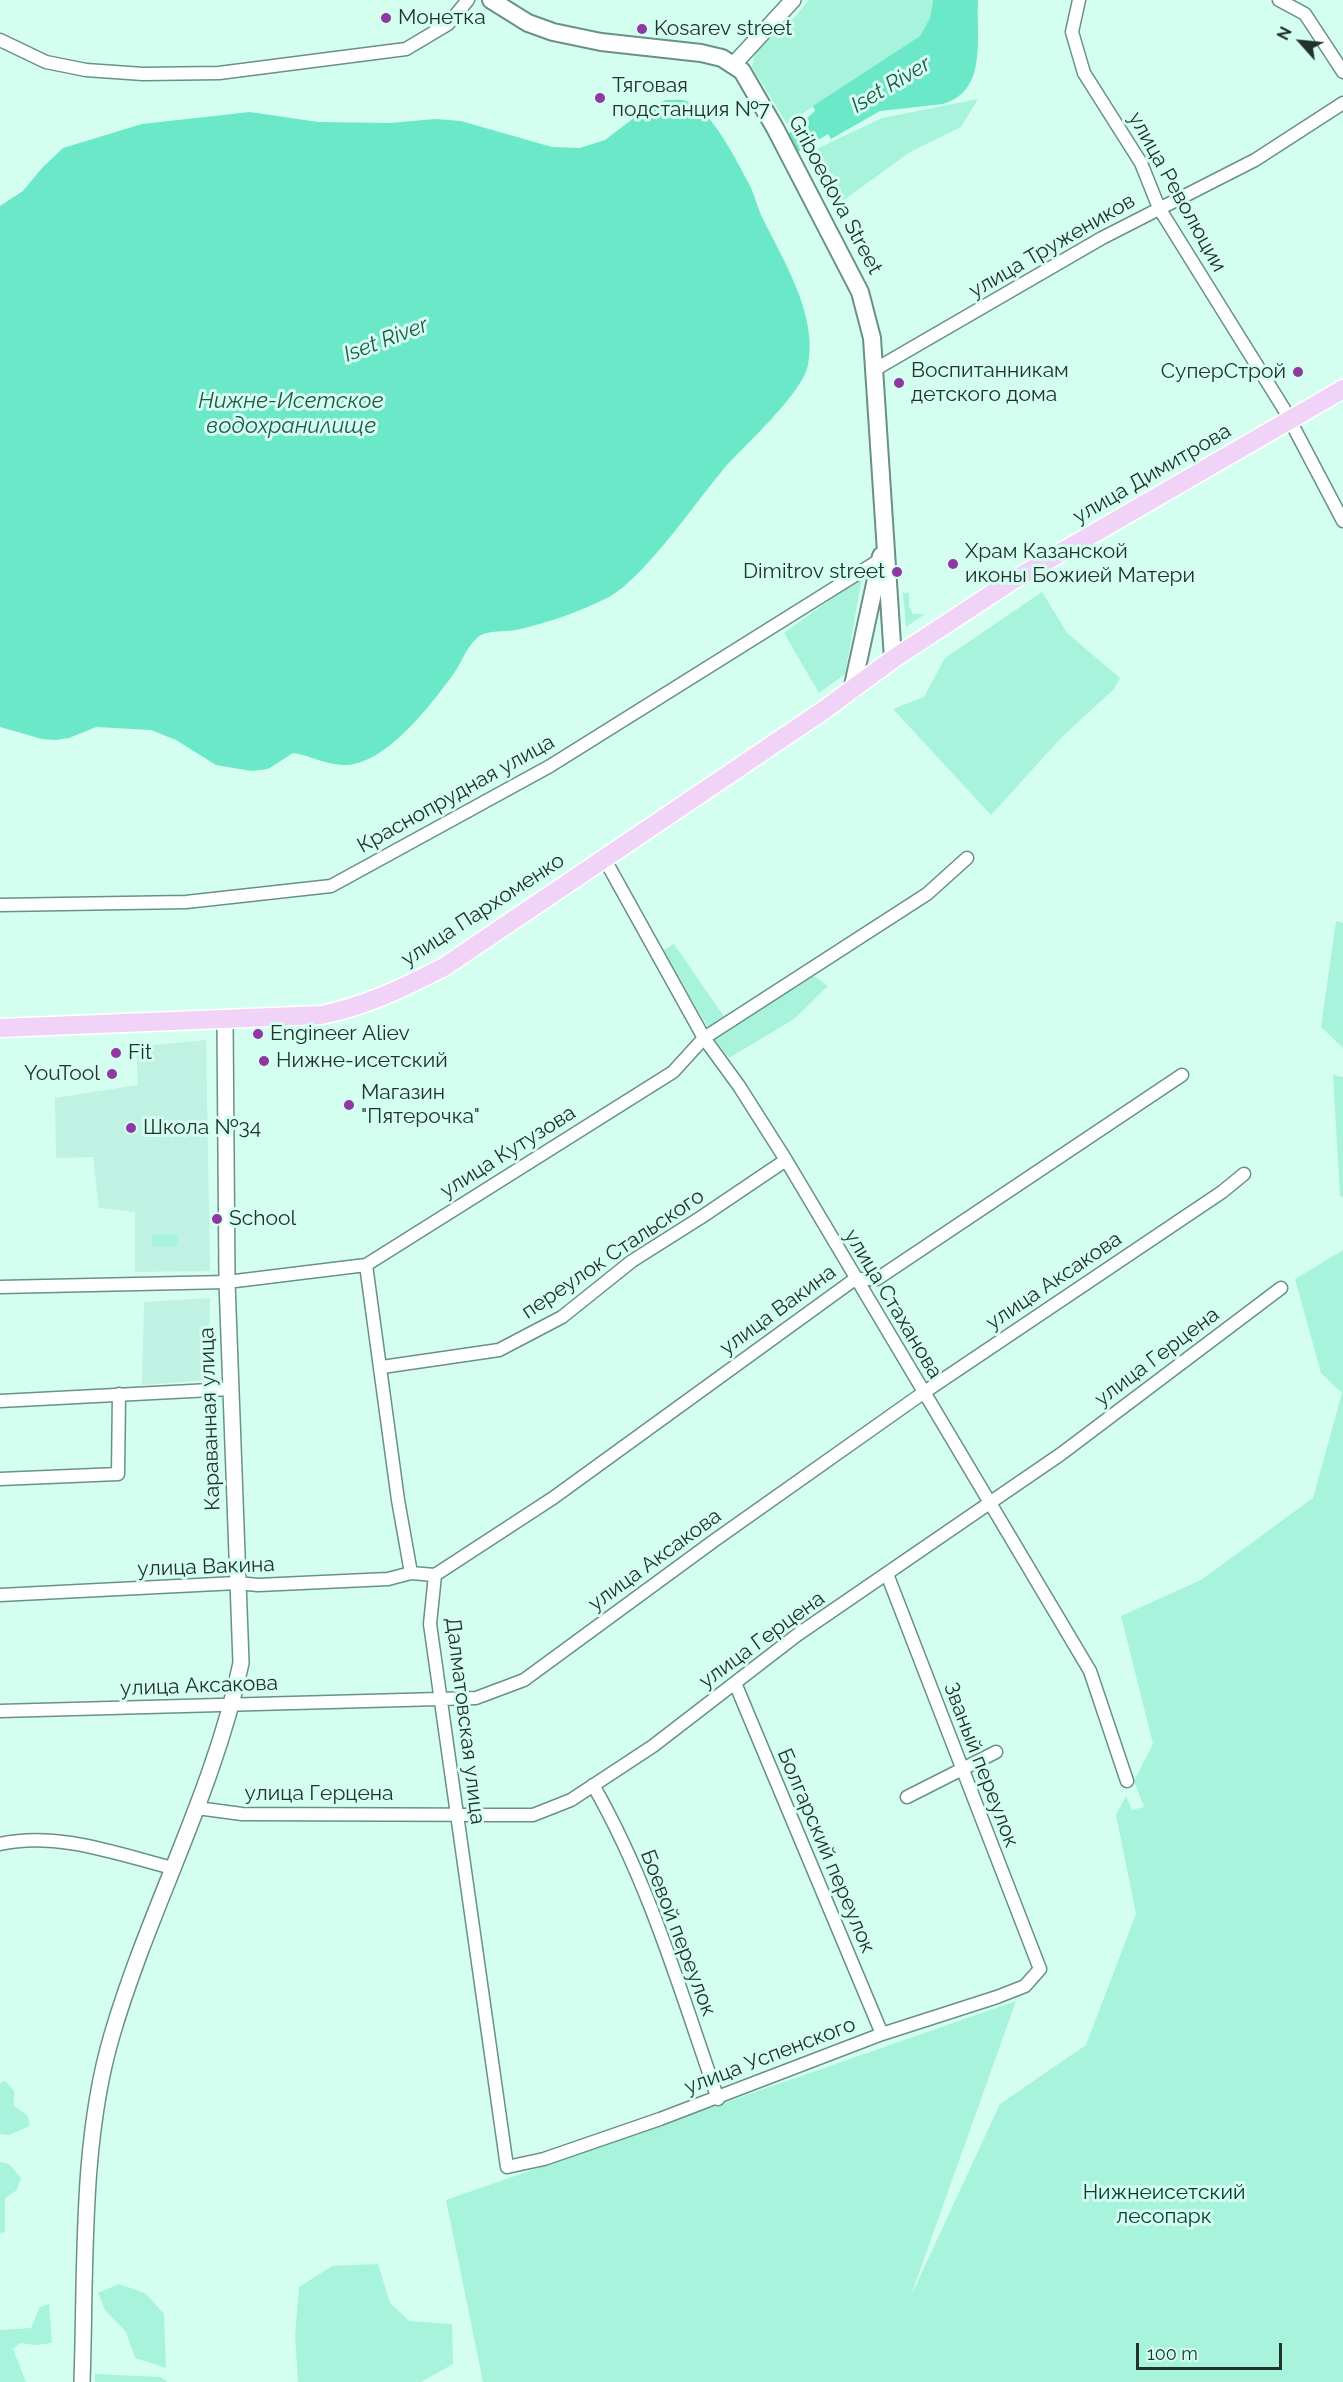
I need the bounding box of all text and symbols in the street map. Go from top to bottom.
place label: Монетка [398,5,486,31]
marker: Монетка [379,11,393,25]
north arrow [1271,12,1331,72]
place label: Kosarev street [654,16,792,42]
marker: Kosarev street [635,22,649,36]
text: N [1273,24,1296,43]
water label: Iset River [846,51,936,119]
place label: Тяговая подстанция №7 [612,73,770,123]
marker: Тяговая подстанция №7 [593,91,607,105]
street label: улица Революции [1123,107,1231,277]
street label: Griboedova Street [783,111,887,279]
street label: улица Тружеников [965,188,1139,304]
water label: Iset River [340,312,432,368]
place label: Воспитанникам детского дома [911,358,1069,408]
place label: СуперСтрой [1161,359,1286,385]
marker: СуперСтрой [1291,365,1305,379]
marker: Воспитанникам детского дома [892,376,906,390]
water label: Нижне-Исетское водохранилище [198,388,384,440]
street label: улица Димитрова [1068,419,1236,529]
place label: Храм Казанской иконы Божией Матери [965,539,1195,589]
marker: Храм Казанской иконы Божией Матери [946,557,960,571]
place label: Dimitrov street [743,559,885,585]
marker: Dimitrov street [890,565,904,579]
street label: Краснопрудная улица [353,729,559,859]
street label: улица Пархоменко [397,848,569,972]
place label: Engineer Aliev [270,1021,410,1047]
marker: Engineer Aliev [251,1027,265,1041]
place label: Fit [128,1040,152,1066]
marker: Fit [109,1046,123,1060]
place label: Нижне-исетский [276,1048,448,1074]
marker: Нижне-исетский [257,1054,271,1068]
place label: YouTool [24,1061,100,1087]
marker: YouTool [105,1067,119,1081]
place label: Магазин "Пятерочка" [361,1080,480,1130]
marker: Магазин "Пятерочка" [342,1098,356,1112]
street label: улица Кутузова [436,1100,580,1204]
place label: Школа №34 [143,1115,261,1141]
marker: Школа №34 [124,1121,138,1135]
street label: переулок Стальского [517,1184,709,1324]
place label: School [229,1206,296,1232]
marker: School [210,1212,224,1226]
street label: улица Стаханова [838,1225,948,1383]
street label: улица Аксакова [982,1226,1126,1336]
street label: улица Вакина [715,1259,841,1361]
street label: улица Герцена [1090,1302,1224,1412]
street label: Караванная улица [194,1327,226,1511]
street label: улица Аксакова [584,1503,726,1617]
street label: улица Вакина [137,1552,275,1582]
street label: улица Герцена [694,1586,830,1694]
street label: Далматовская улица [440,1616,490,1826]
street label: улица Аксакова [120,1671,278,1701]
street label: Званый переулок [938,1679,1024,1851]
street label: Болгарский переулок [771,1745,881,1957]
street label: улица Герцена [244,1781,394,1807]
street label: Боевой переулок [635,1846,721,2020]
street label: улица Успенского [681,2012,859,2100]
park label: Нижнеисетский лесопарк [1083,2180,1245,2230]
scale bar [1139,2331,1284,2369]
text: 100 m [1147,2343,1198,2364]

